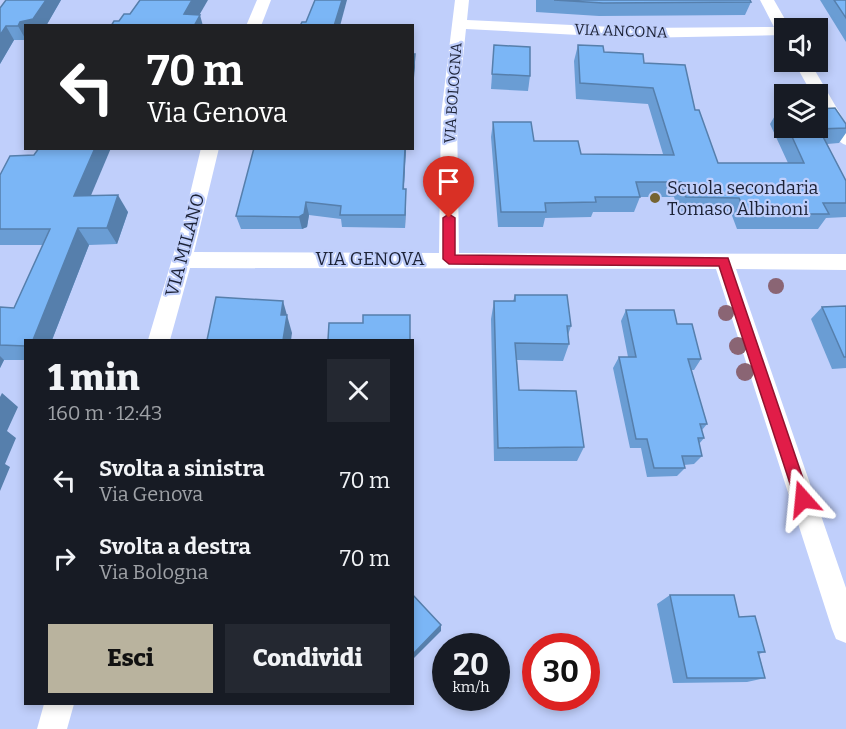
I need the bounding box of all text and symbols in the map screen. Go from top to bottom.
map controls [774,18,828,138]
button: sound [774,18,828,72]
street label: VIA ANCONA [574,20,668,42]
street label: VIA BOLOGNA [440,42,466,144]
text: 70 m [147,46,243,96]
icon: left [48,48,126,126]
button: layers [774,84,828,138]
text: Via Genova [147,97,288,129]
pin [423,156,474,218]
icon: arrive [432,165,465,198]
place label: Scuola secondaria Tomaso Albinoni [667,177,819,220]
street label: VIA MILANO [161,191,209,299]
marker: Scuola secondaria Tomaso Albinoni [648,191,662,205]
street label: VIA GENOVA [315,248,425,270]
text: 1 min [48,356,140,400]
button: close [327,359,390,422]
text: 160 m · 12:43 [48,401,162,425]
text: Svolta a sinistra [99,455,265,482]
icon: left [48,464,81,497]
text: 70 m [340,467,390,494]
position arrow [771,467,835,531]
text: Via Genova [99,482,203,506]
text: Svolta a destra [99,533,251,560]
icon: right [48,542,81,575]
text: 70 m [340,545,390,572]
text: Via Bologna [99,560,209,584]
button: Esci [48,624,213,693]
button: Condividi [225,624,390,693]
speed limit sign: 30 [522,633,600,711]
text: 20 [453,647,489,683]
text: km/h [452,678,490,696]

